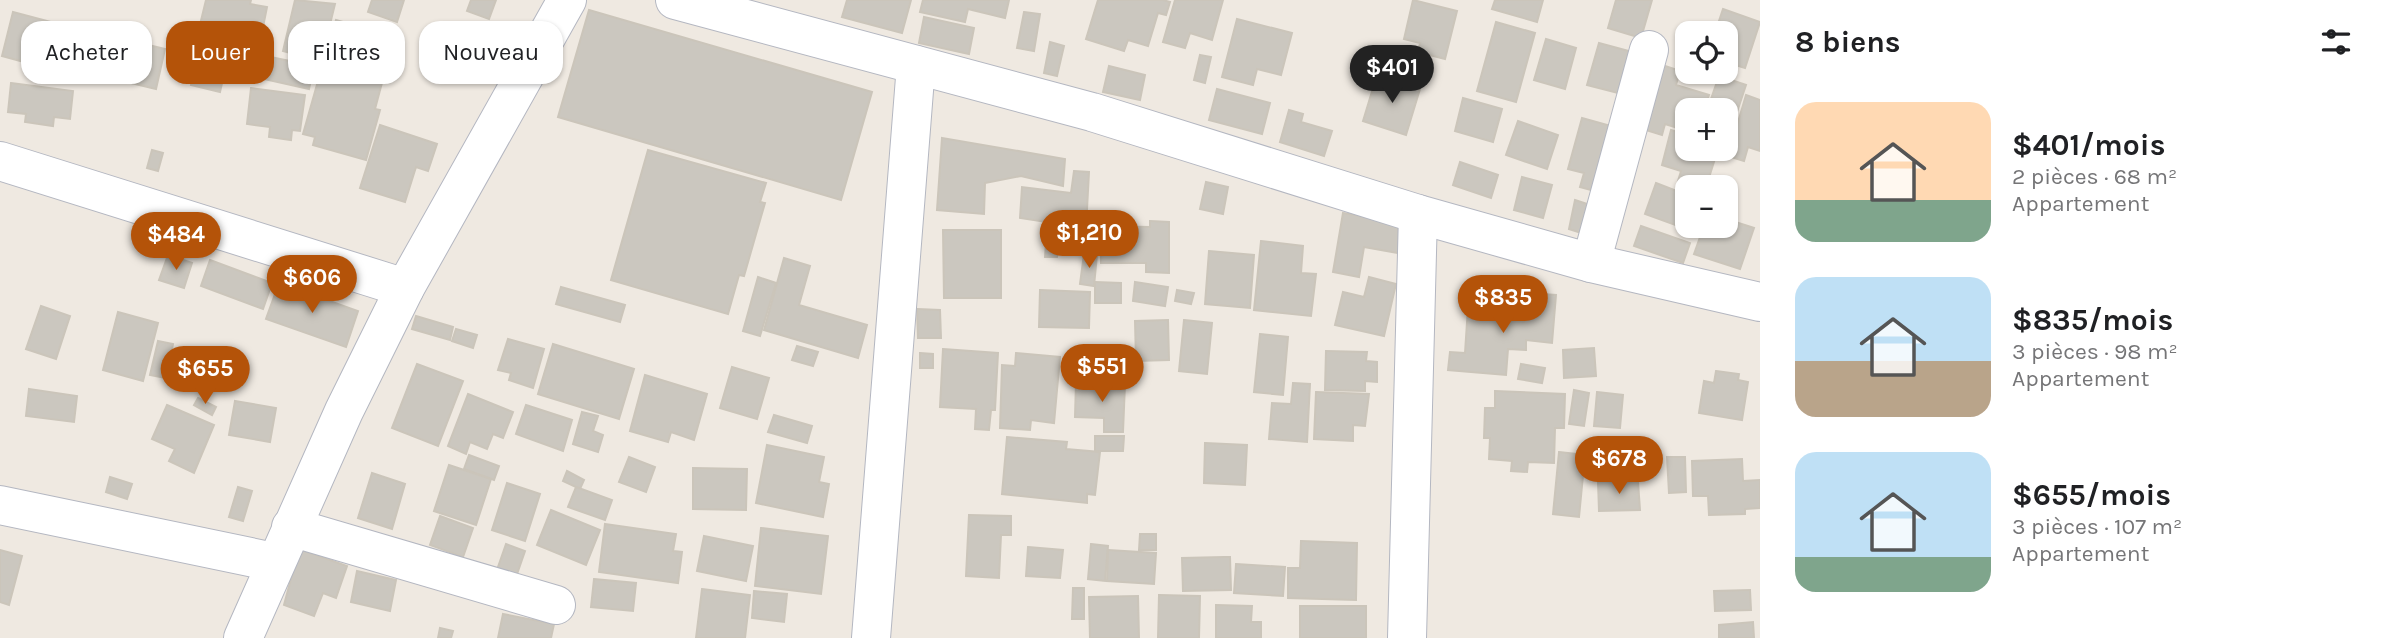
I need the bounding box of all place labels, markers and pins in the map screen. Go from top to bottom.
pin: $401 [1351,46,1433,105]
pin: $1,210 [1032,210,1146,270]
pin: $484 [135,212,217,272]
pin: $606 [271,256,353,315]
pin: $835 [1462,276,1544,335]
pin: $551 [1061,344,1143,404]
pin: $655 [164,346,246,406]
pin: $678 [1578,436,1660,496]

